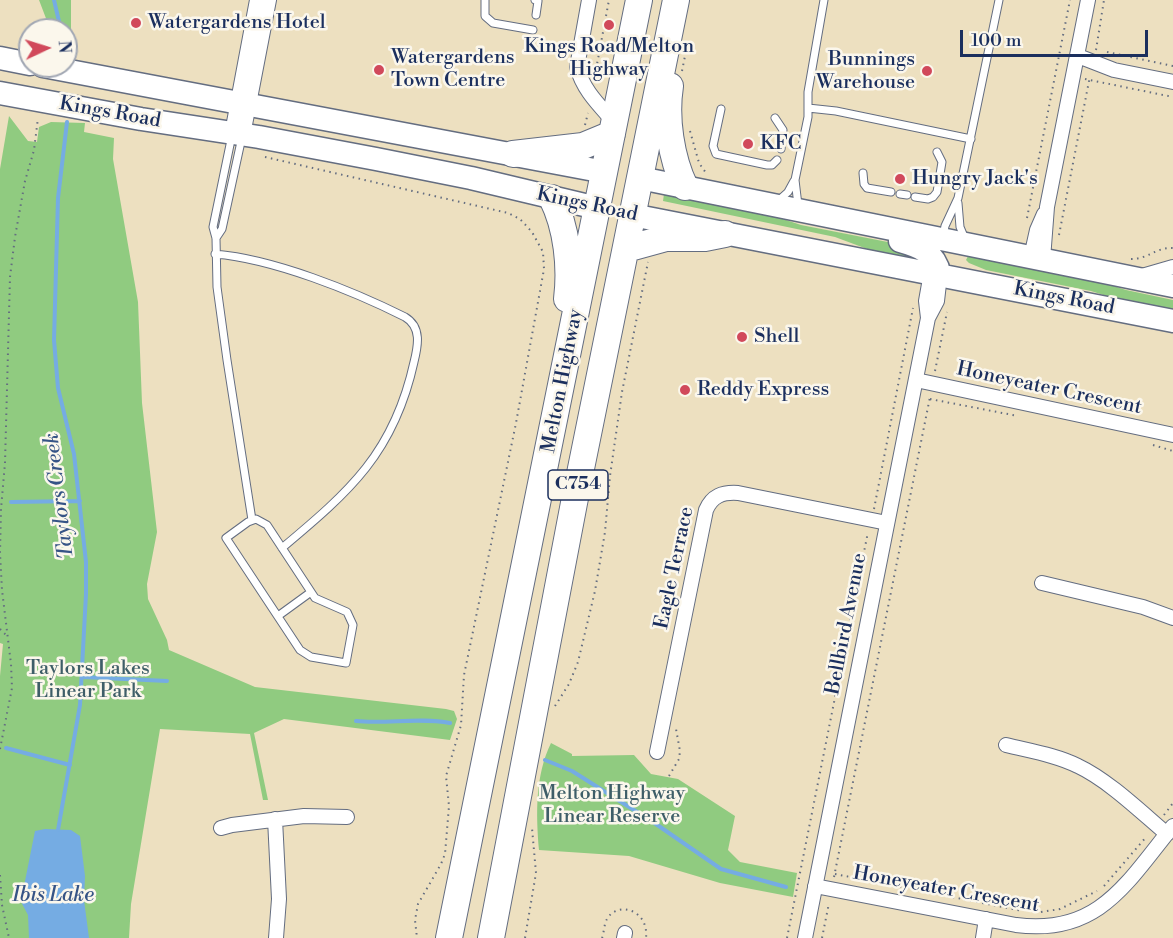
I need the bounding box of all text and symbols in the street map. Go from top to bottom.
place label: Watergardens Hotel [148,11,326,35]
marker: Watergardens Hotel [129,16,143,30]
north arrow [18,18,78,78]
marker: Kings Road/Melton Highway [602,18,616,32]
scale bar [963,18,1150,56]
text: 100 m [971,29,1022,52]
place label: Kings Road/Melton Highway [524,35,694,82]
text: N [54,40,74,54]
place label: Watergardens Town Centre [391,46,515,93]
place label: Bunnings Warehouse [816,48,915,95]
marker: Watergardens Town Centre [372,63,386,77]
marker: Bunnings Warehouse [920,64,934,78]
street label: Kings Road [57,92,163,134]
place label: KFC [760,132,801,156]
marker: KFC [741,137,755,151]
place label: Hungry Jack's [912,167,1038,191]
marker: Hungry Jack's [893,172,907,186]
street label: Kings Road [534,183,640,227]
street label: Kings Road [1011,277,1117,321]
street label: Melton Highway [537,307,589,455]
place label: Shell [754,325,799,349]
marker: Shell [735,330,749,344]
street label: Honeyeater Crescent [954,358,1144,420]
place label: Reddy Express [697,378,829,402]
marker: Reddy Express [678,383,692,397]
water label: Taylors Creek [40,432,80,560]
road number: C754 [548,470,608,500]
street label: Eagle Terrace [650,505,700,631]
street label: Bellbird Avenue [821,551,873,697]
park label: Taylors Lakes Linear Park [26,657,150,704]
park label: Melton Highway Linear Reserve [539,782,685,829]
street label: Honeyeater Crescent [851,862,1041,918]
water label: Ibis Lake [12,883,94,909]

